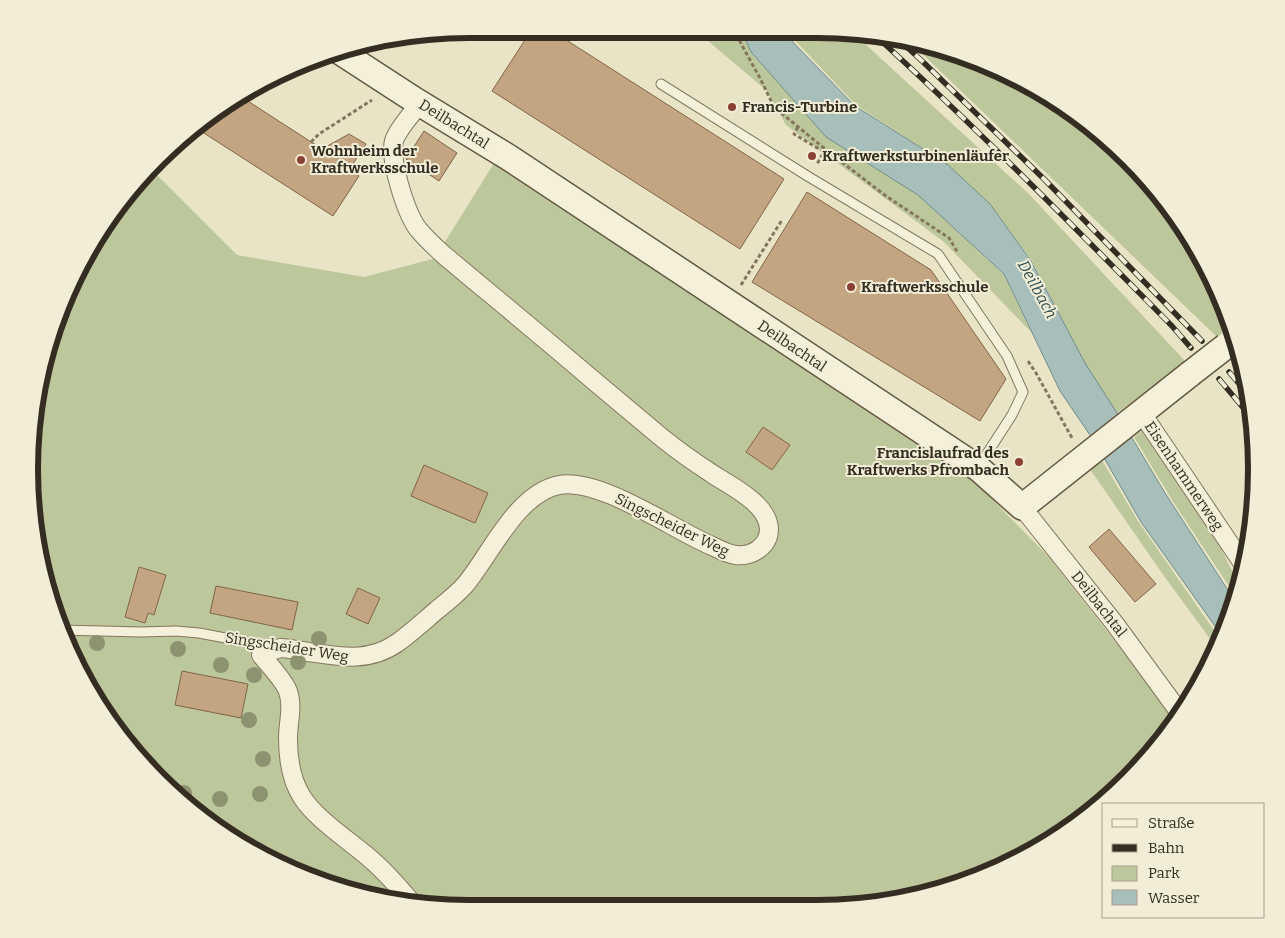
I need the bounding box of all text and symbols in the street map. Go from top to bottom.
street label: Deilbachtal [416,95,492,153]
place label: Francis-Turbine [742,98,857,116]
marker: Francis-Turbine [726,101,738,113]
place label: Wohnheim der Kraftwerksschule [311,142,438,177]
place label: Kraftwerksturbinenläufer [822,147,1009,165]
marker: Kraftwerksturbinenläufer [806,150,818,162]
marker: Wohnheim der Kraftwerksschule [295,154,307,166]
water label: Deilbach [1014,257,1061,322]
place label: Kraftwerksschule [861,278,988,296]
marker: Kraftwerksschule [845,281,857,293]
street label: Deilbachtal [754,316,830,376]
street label: Eisenhammerweg [1141,418,1227,534]
place label: Francislaufrad des Kraftwerks Pfrombach [847,444,1009,479]
marker: Francislaufrad des Kraftwerks Pfrombach [1013,456,1025,468]
street label: Singscheider Weg [612,490,732,560]
street label: Deilbachtal [1068,567,1130,641]
street label: Singscheider Weg [224,628,350,666]
legend [1102,803,1265,918]
text: Straße [1148,814,1194,832]
text: Bahn [1148,839,1185,857]
text: Park [1148,864,1180,882]
text: Wasser [1148,889,1200,907]

